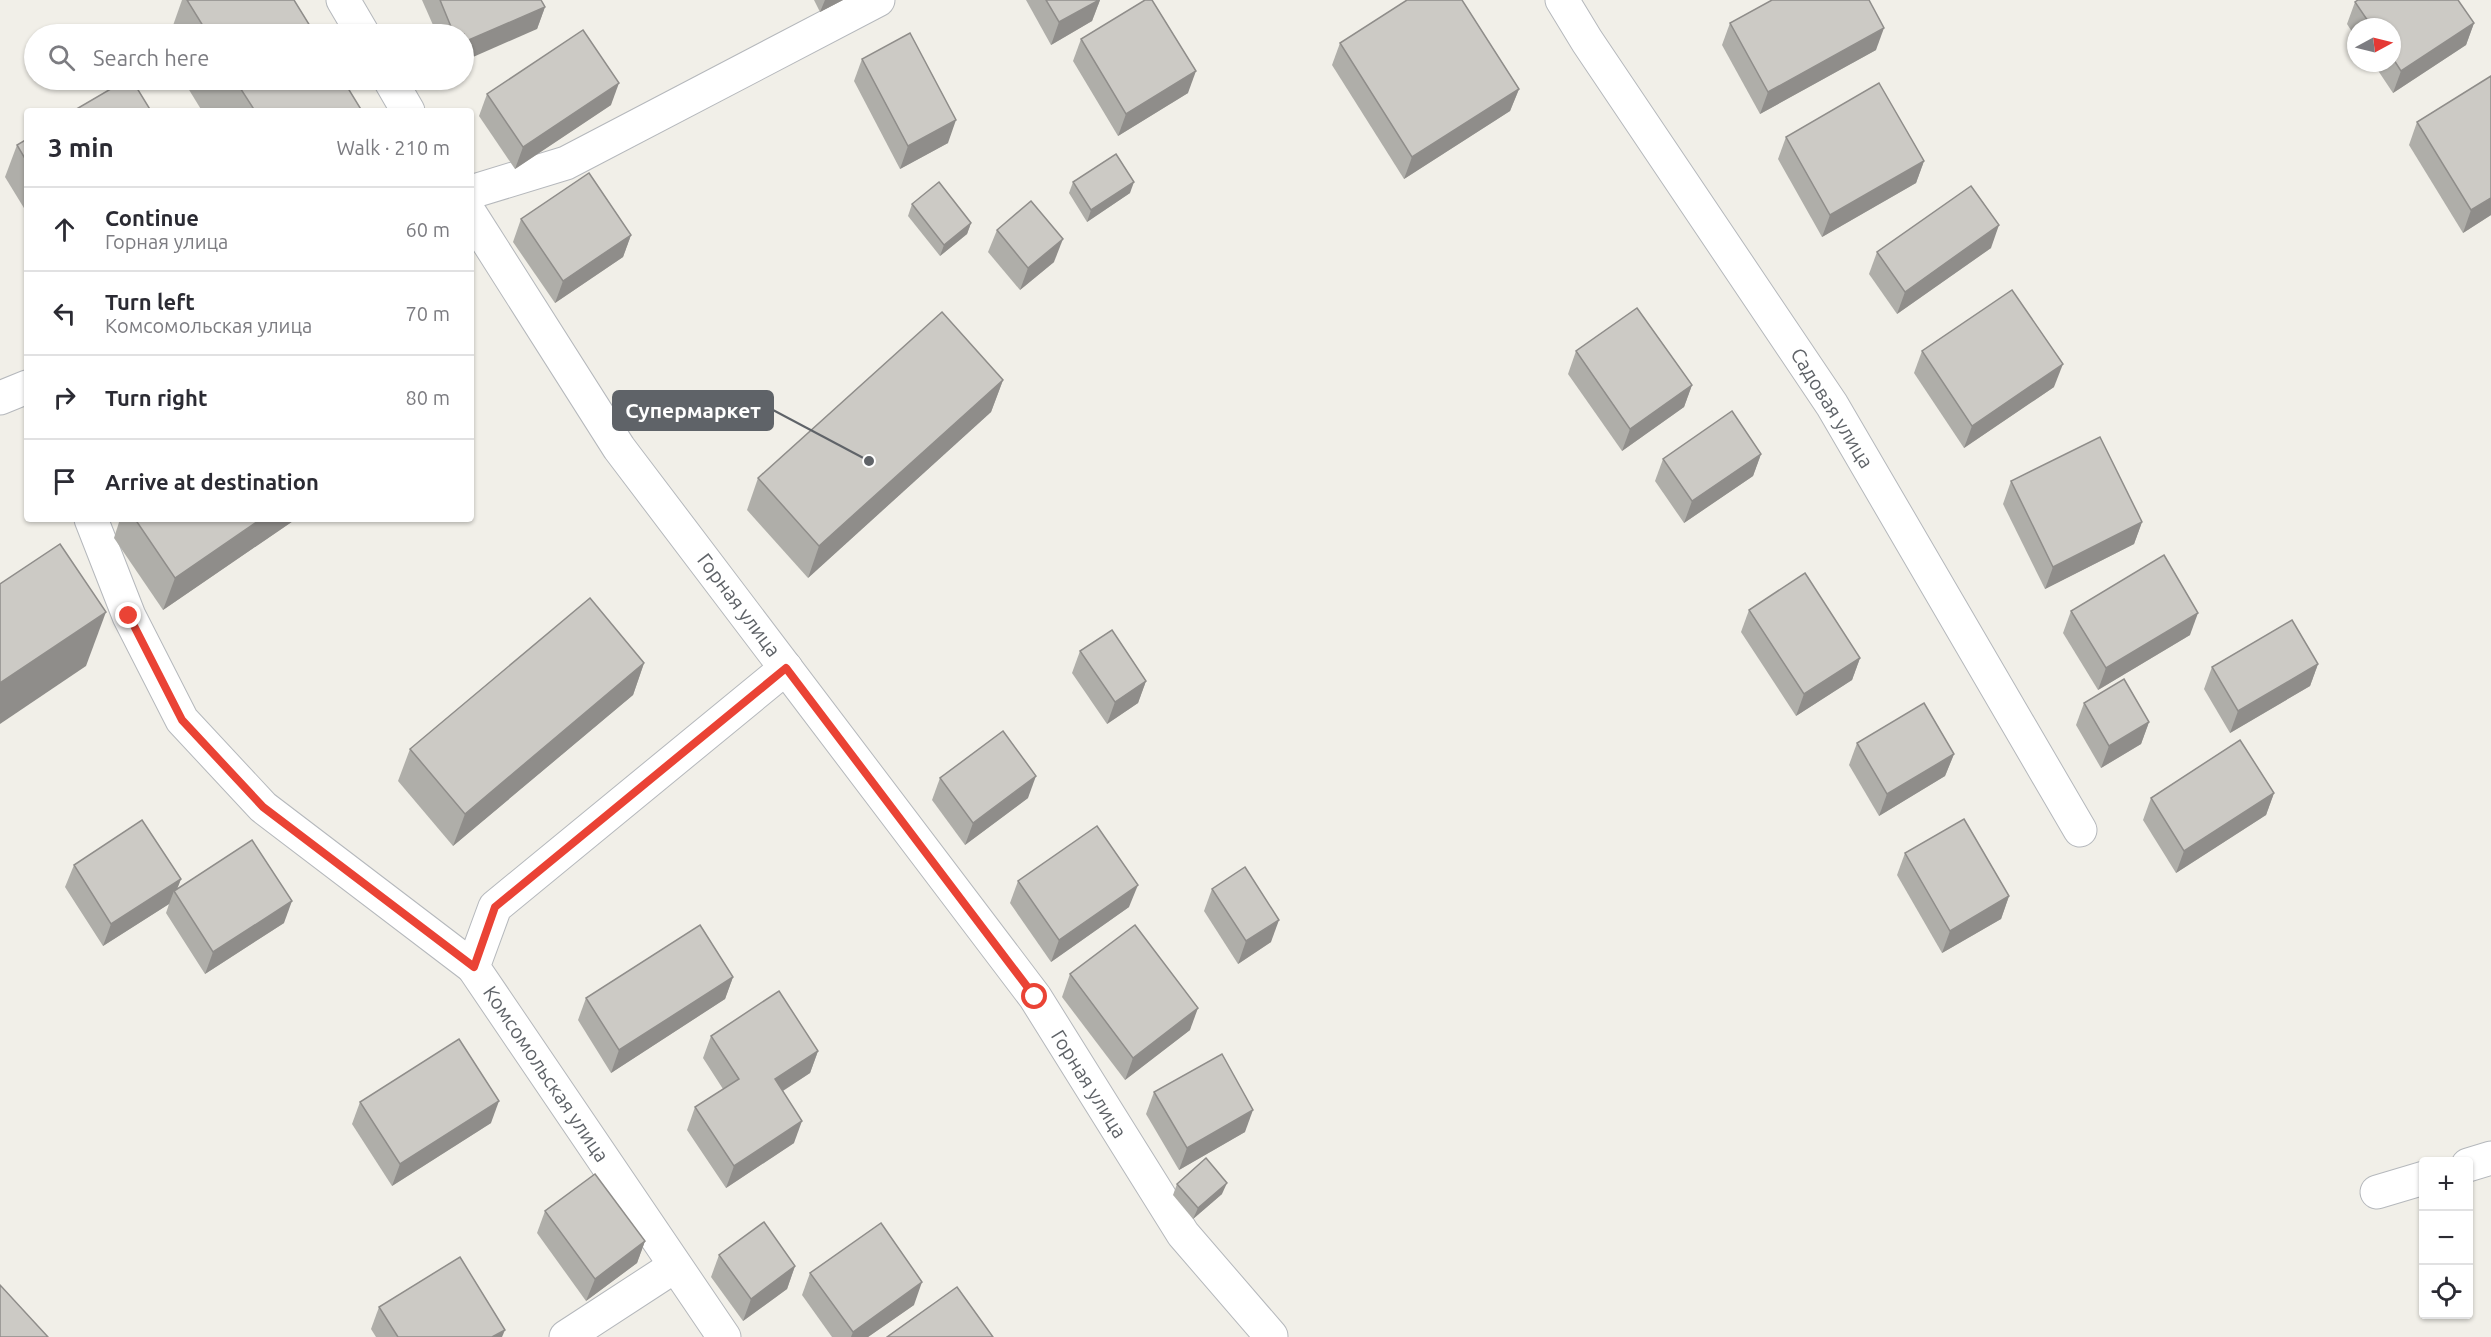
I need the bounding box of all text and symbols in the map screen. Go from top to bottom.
north arrow [2347,18,2401,72]
search box [24,24,474,90]
icon: search [45,41,78,74]
text: Search here [93,45,209,70]
text: 3 min [48,133,114,162]
text: Walk · 210 m [337,136,450,159]
text: Continue [105,205,199,230]
icon: ahead [48,213,81,246]
text: 60 m [406,218,450,241]
text: Горная улица [105,230,228,253]
text: Turn left [105,289,195,314]
icon: left [48,297,81,330]
text: 70 m [406,302,450,325]
text: Комсомольская улица [105,314,312,337]
street label: Садовая улица [1786,343,1879,472]
icon: right [48,381,81,414]
text: Turn right [105,385,207,410]
text: 80 m [406,386,450,409]
callout: Супермаркет [613,391,773,430]
text: Супермаркет [625,398,761,422]
icon: arrive [48,465,81,498]
text: Arrive at destination [105,469,319,494]
street label: Горная улица [693,549,786,661]
route end [115,602,141,628]
street label: Комсомольская улица [479,981,614,1166]
route start [1021,983,1047,1009]
street label: Горная улица [1047,1025,1132,1142]
map controls [2419,1157,2473,1319]
button: + [2419,1157,2473,1211]
button: − [2419,1211,2473,1265]
button: locate [2419,1265,2473,1319]

